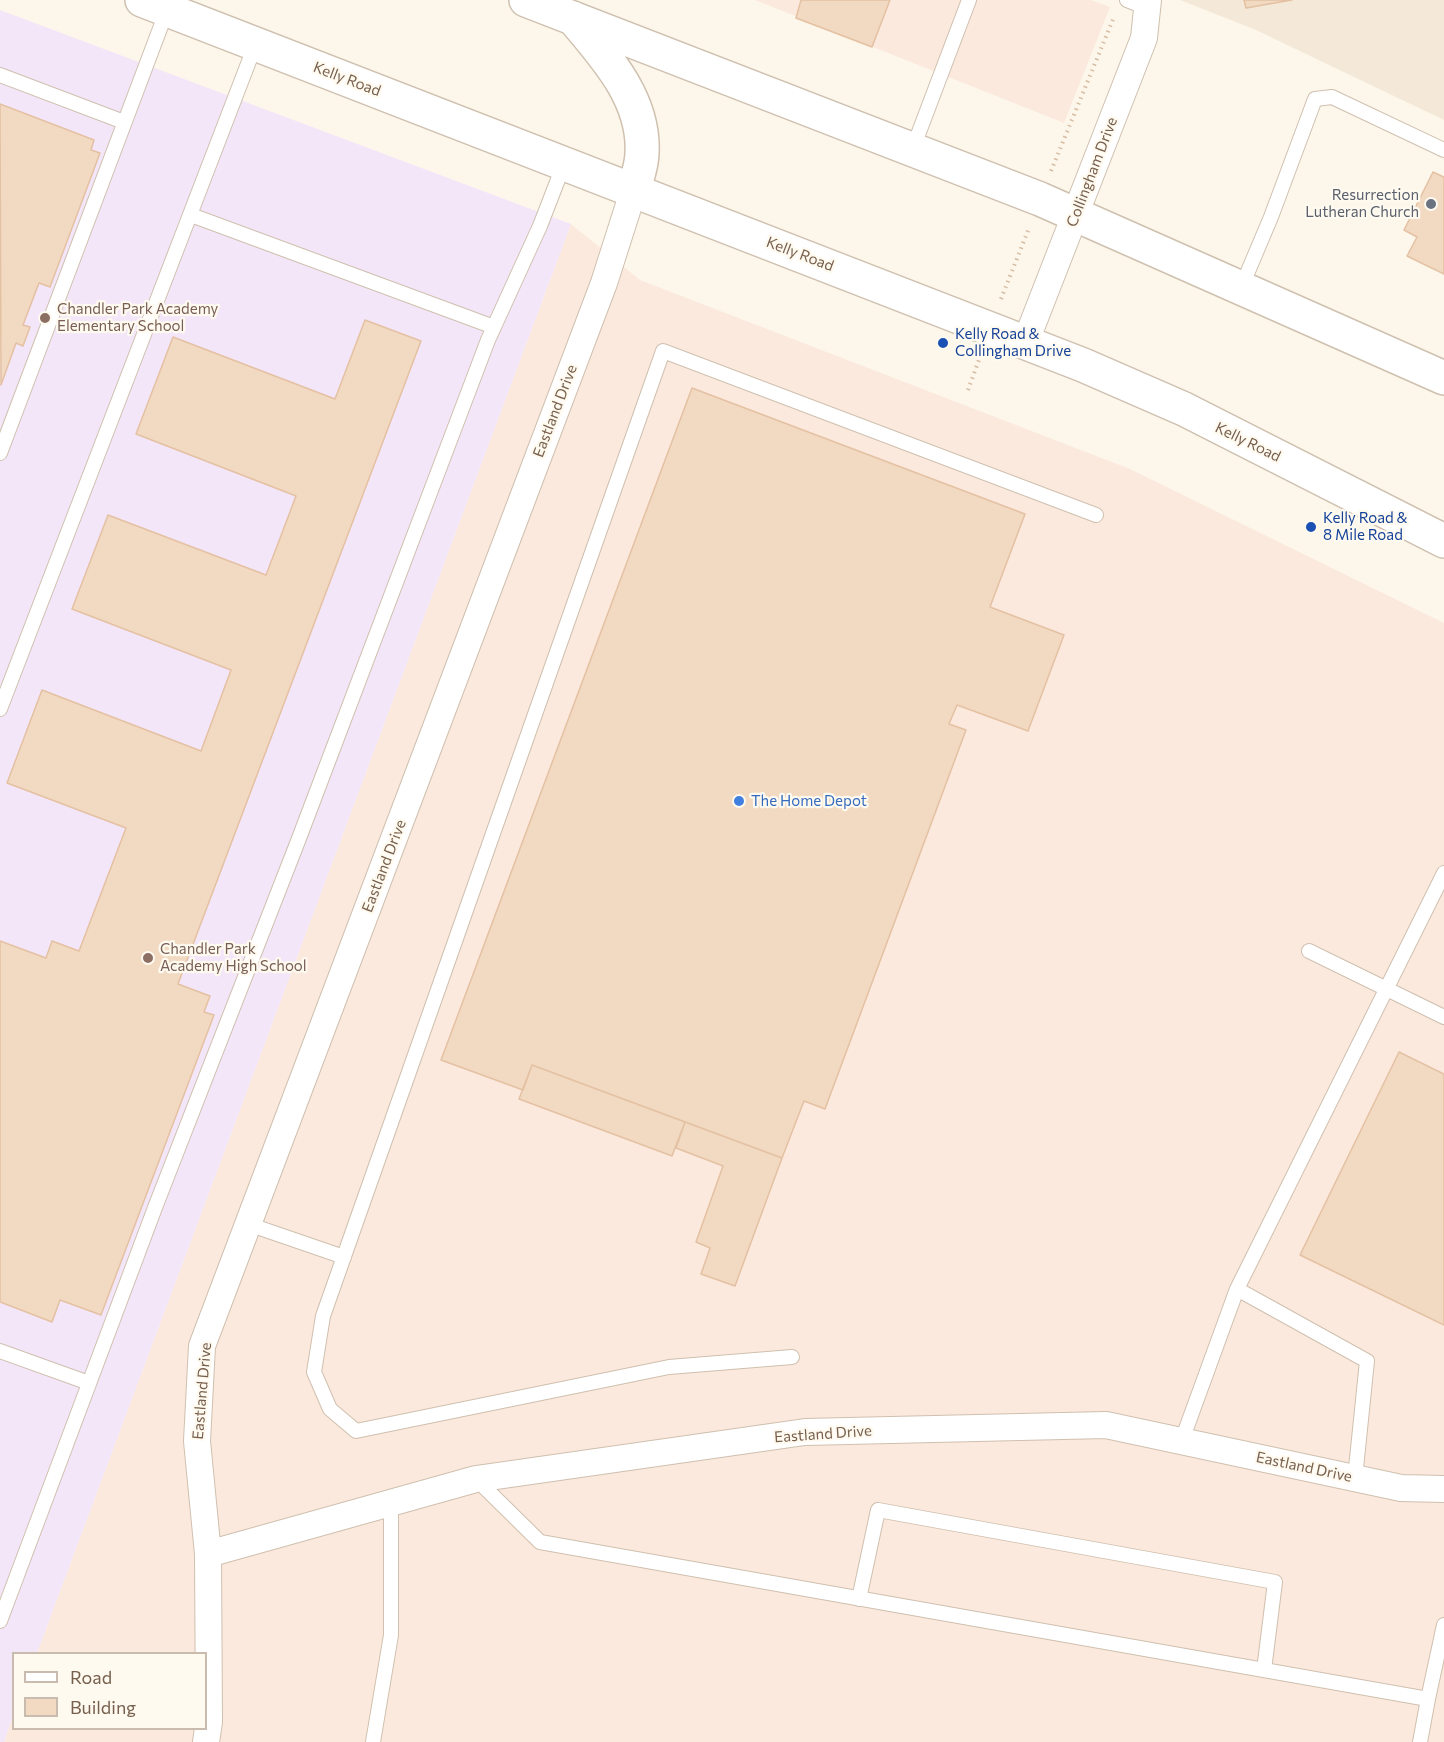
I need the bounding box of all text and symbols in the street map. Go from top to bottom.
street label: Kelly Road [311,58,383,100]
street label: Collingham Drive [1063,115,1121,229]
place label: Resurrection Lutheran Church [1305,186,1419,221]
marker: Resurrection Lutheran Church [1424,197,1438,211]
street label: Kelly Road [764,233,836,275]
place label: Chandler Park Academy Elementary School [57,300,218,335]
marker: Chandler Park Academy Elementary School [38,311,52,325]
place label: Kelly Road & Collingham Drive [955,325,1071,360]
marker: Kelly Road & Collingham Drive [936,336,950,350]
street label: Eastland Drive [529,362,581,460]
street label: Kelly Road [1212,418,1284,466]
place label: Kelly Road & 8 Mile Road [1323,509,1408,544]
marker: Kelly Road & 8 Mile Road [1304,520,1318,534]
place label: The Home Depot [751,792,867,810]
marker: The Home Depot [732,794,746,808]
street label: Eastland Drive [358,817,410,915]
place label: Chandler Park Academy High School [160,940,307,975]
marker: Chandler Park Academy High School [141,951,155,965]
street label: Eastland Drive [189,1342,215,1440]
street label: Eastland Drive [774,1422,872,1446]
street label: Eastland Drive [1254,1448,1354,1486]
legend [12,1652,207,1730]
text: Road [70,1666,112,1688]
text: Building [70,1696,136,1718]

